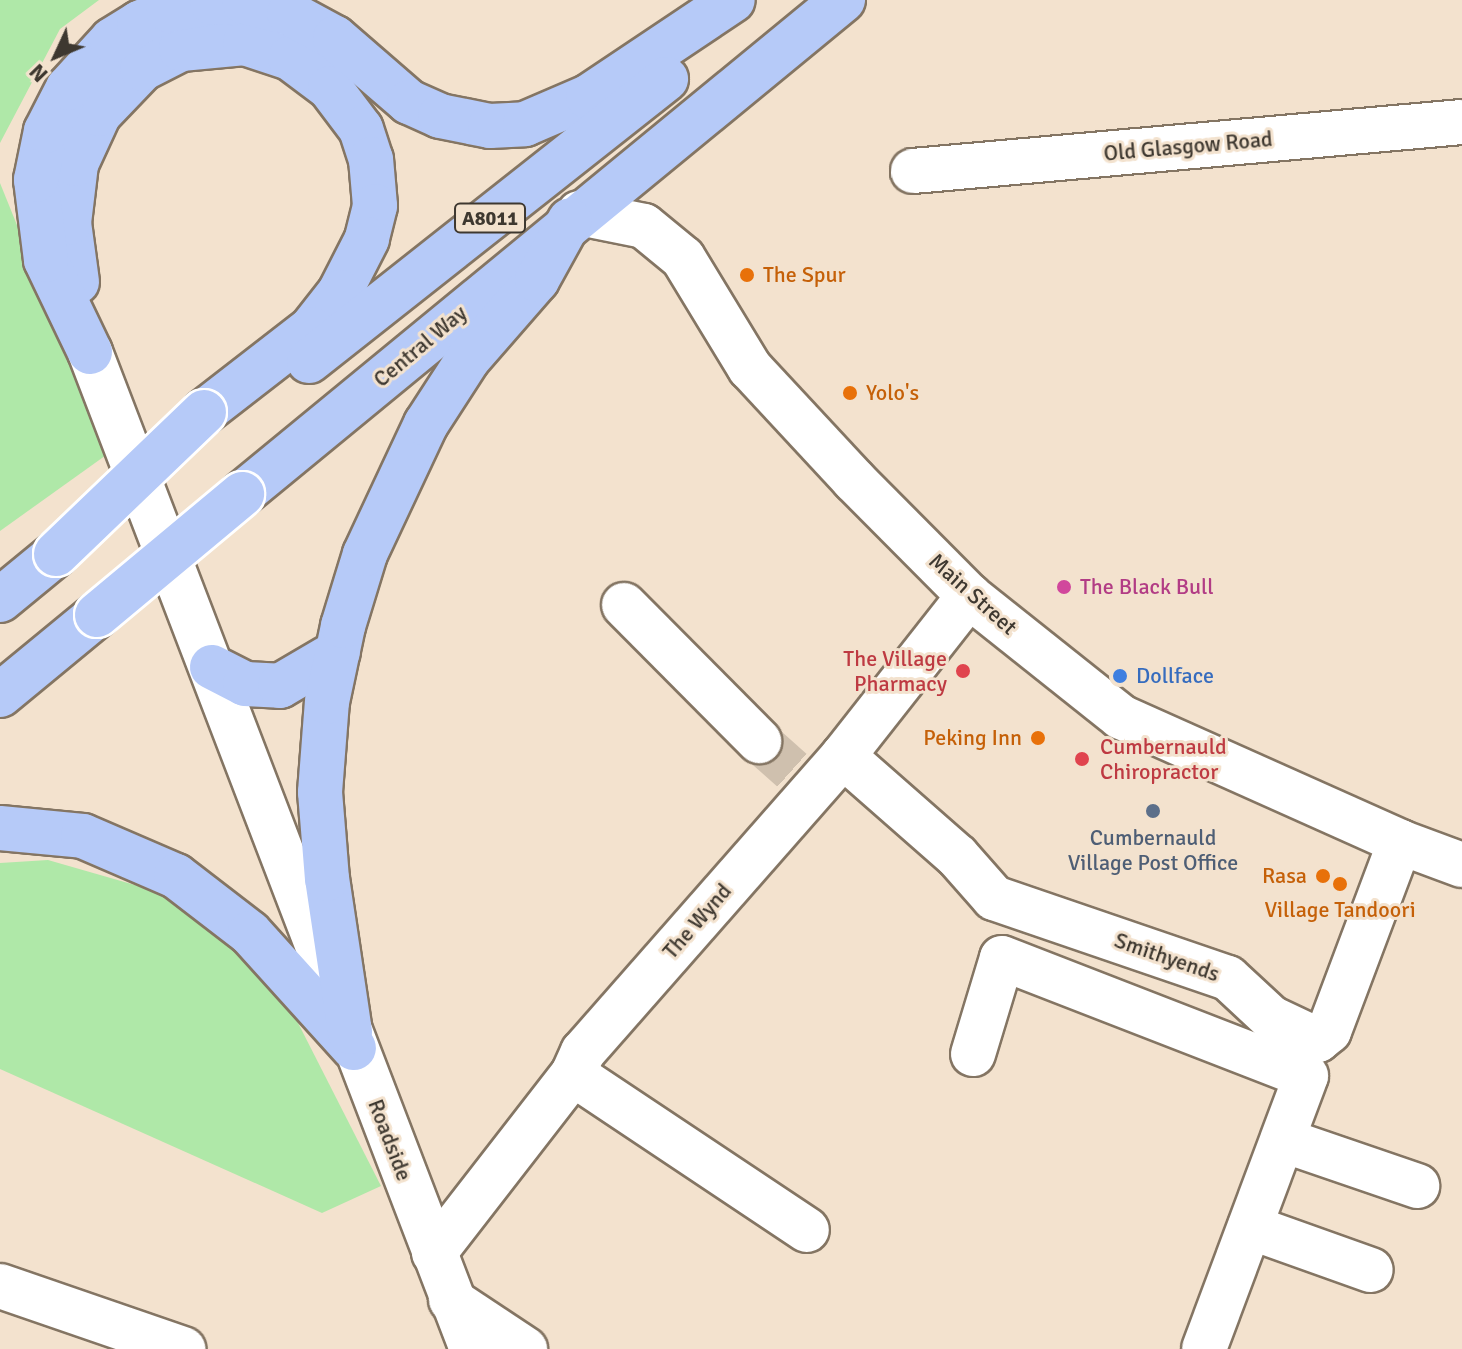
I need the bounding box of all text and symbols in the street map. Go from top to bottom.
north arrow [16,16,96,96]
text: N [23,58,53,88]
street label: Old Glasgow Road [1102,125,1274,167]
road number: A8011 [454,202,526,234]
place label: The Spur [763,262,846,288]
marker: The Spur [738,266,756,284]
street label: Central Way [368,299,472,393]
place label: Yolo's [866,380,919,406]
marker: Yolo's [841,384,859,402]
street label: Main Street [924,548,1022,640]
place label: The Black Bull [1080,574,1214,600]
marker: The Black Bull [1055,578,1073,596]
place label: The Village Pharmacy [843,645,947,696]
marker: The Village Pharmacy [954,662,972,680]
place label: Dollface [1136,663,1214,689]
marker: Dollface [1111,667,1129,685]
place label: Peking Inn [923,725,1022,751]
marker: Peking Inn [1029,729,1047,747]
place label: Cumbernauld Chiropractor [1100,733,1227,784]
marker: Cumbernauld Chiropractor [1071,748,1093,770]
marker: Cumbernauld Village Post Office [1144,802,1162,820]
place label: Cumbernauld Village Post Office [1068,824,1238,876]
place label: Rasa [1262,863,1307,889]
marker: Rasa [1314,867,1332,885]
marker: Village Tandoori [1331,875,1349,893]
street label: The Wynd [657,878,737,964]
place label: Village Tandoori [1264,897,1416,923]
street label: Smithyends [1111,927,1223,987]
street label: Roadside [362,1095,418,1185]

